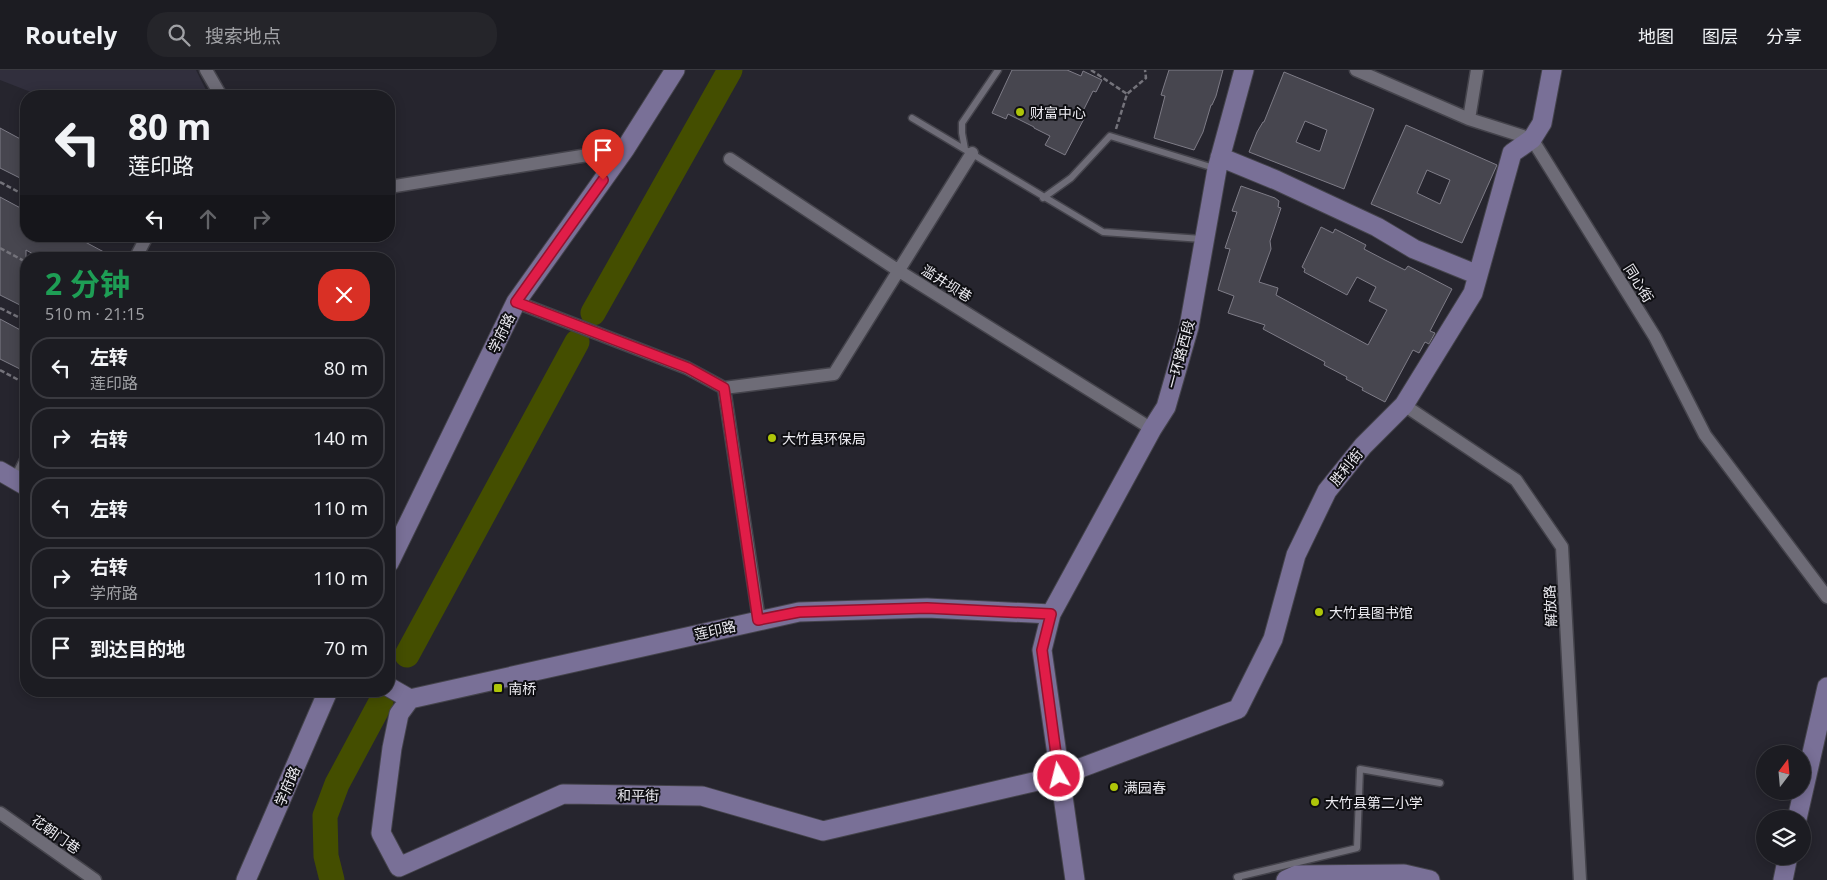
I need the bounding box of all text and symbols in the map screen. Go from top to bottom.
search box [147,12,497,57]
text: Routely [25,18,117,51]
icon: search [165,21,193,49]
text: 搜索地点 [205,23,281,49]
text: 地图 [1638,24,1674,48]
text: 图层 [1702,24,1738,48]
text: 分享 [1766,24,1802,48]
text: 80 m [128,103,211,150]
place label: 财富中心 [1030,103,1086,122]
marker: 财富中心 [1014,106,1026,118]
icon: left [45,110,110,175]
pin [582,129,624,180]
icon: arrive [589,136,617,164]
text: 莲印路 [128,150,194,180]
icon: left [141,205,169,233]
icon: ahead [194,205,222,233]
icon: right [247,205,275,233]
street label: 滥井坝巷 [918,260,976,306]
street label: 同心街 [1620,260,1658,306]
text: 2 分钟 [45,263,130,304]
button: close [318,269,370,321]
text: 510 m · 21:15 [45,303,145,325]
street label: 学府路 [483,310,519,356]
street label: 一环路西段 [1162,318,1198,390]
text: 左转 [90,344,128,370]
icon: left [47,354,75,382]
text: 80 m [324,355,368,381]
text: 莲印路 [90,372,138,394]
icon: right [47,424,75,452]
text: 140 m [313,425,368,451]
text: 右转 [90,426,128,452]
place label: 大竹县环保局 [782,429,866,448]
marker: 大竹县环保局 [766,432,778,444]
street label: 胜利街 [1325,445,1367,489]
icon: left [47,494,75,522]
text: 110 m [313,495,368,521]
text: 左转 [90,496,128,522]
text: 右转 [90,554,128,580]
icon: right [47,564,75,592]
text: 110 m [313,565,368,591]
text: 学府路 [90,582,138,604]
street label: 解放路 [1539,585,1561,627]
place label: 大竹县图书馆 [1329,603,1413,622]
marker: 大竹县图书馆 [1313,606,1325,618]
street label: 莲印路 [692,616,738,644]
icon: arrive [47,634,75,662]
text: 70 m [324,635,368,661]
text: 到达目的地 [90,636,185,662]
place label: 南桥 [508,679,536,698]
marker: 南桥 [492,682,504,694]
north arrow [1756,745,1811,800]
map controls [1756,745,1811,865]
position arrow [1032,749,1084,801]
street label: 学府路 [270,763,304,809]
place label: 满园春 [1124,778,1166,797]
marker: 满园春 [1108,781,1120,793]
street label: 和平街 [617,785,659,805]
place label: 大竹县第二小学 [1325,793,1423,812]
marker: 大竹县第二小学 [1309,796,1321,808]
street label: 花朝门巷 [28,810,84,858]
button: layers [1756,810,1811,865]

